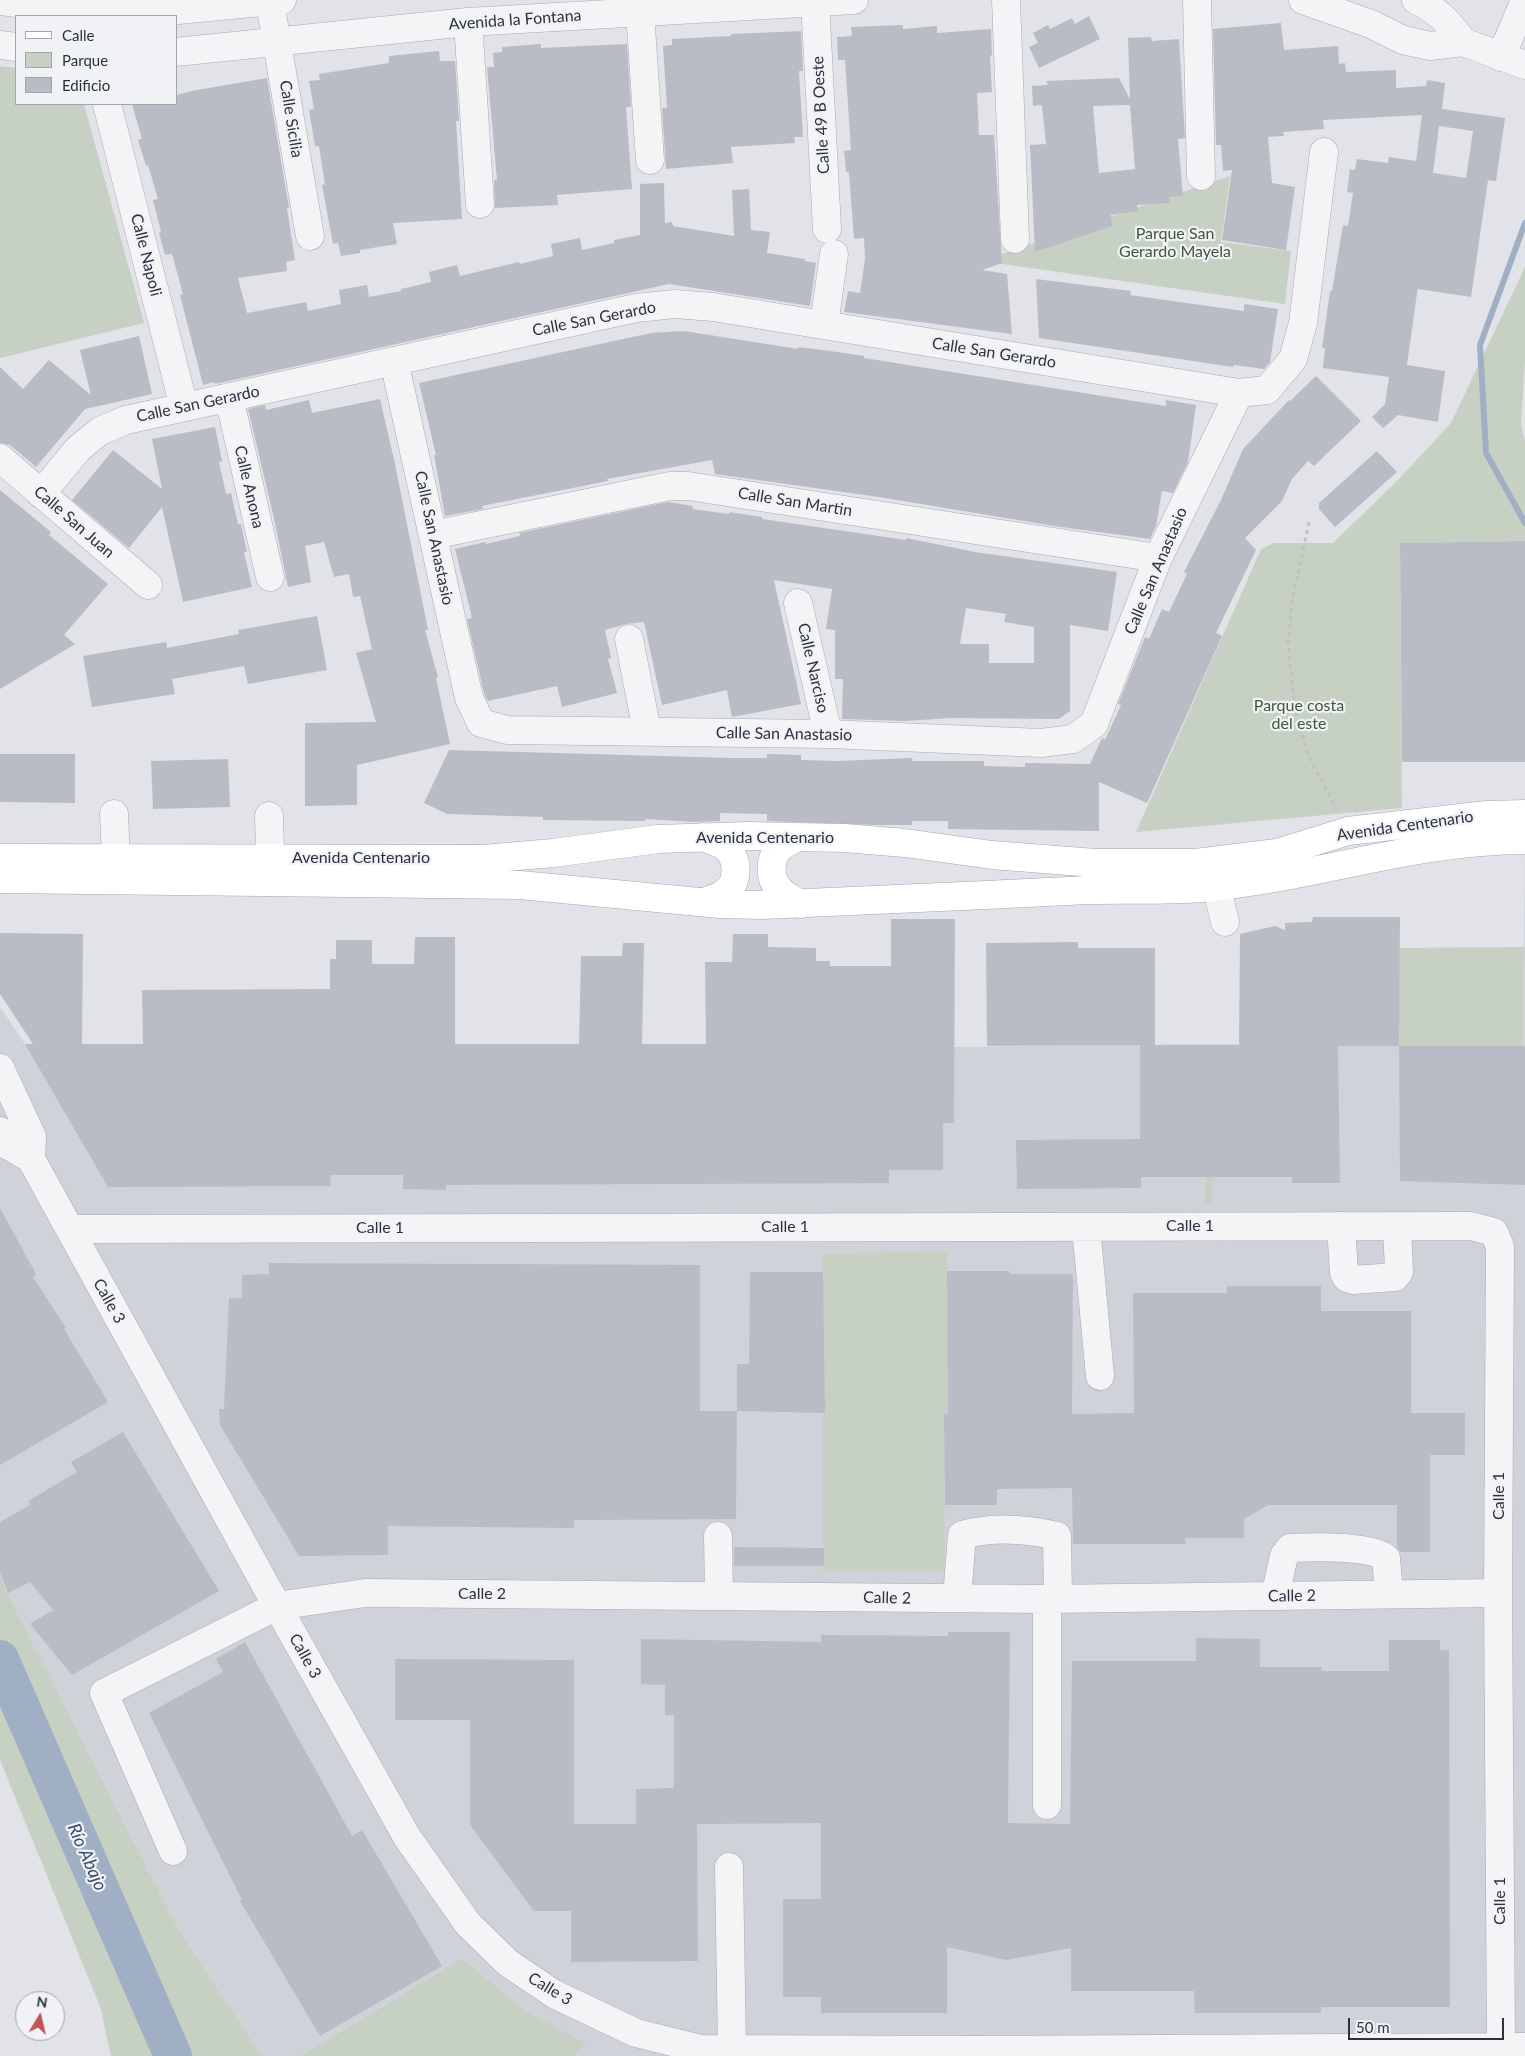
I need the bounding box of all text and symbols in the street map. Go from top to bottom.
street label: Avenida la Fontana [448,6,582,34]
legend [15,15,178,105]
text: Calle [62,26,94,44]
text: Parque [62,51,108,69]
street label: Calle 49 B Oeste [808,56,834,174]
text: Edificio [62,76,110,94]
street label: Calle Sicilia [275,79,307,159]
street label: Calle Napoli [126,212,166,298]
park label: Parque San Gerardo Mayela [1119,224,1231,262]
street label: Calle San Gerardo [531,298,657,340]
street label: Calle San Gerardo [931,334,1057,372]
street label: Calle San Gerardo [135,382,261,426]
street label: Calle Anona [230,444,268,530]
street label: Calle San Anastasio [410,469,458,607]
street label: Calle San Juan [30,482,118,562]
street label: Calle San Martin [736,483,854,521]
street label: Calle San Anastasio [1121,504,1191,638]
street label: Calle Narciso [793,621,833,715]
park label: Parque costa del este [1254,696,1344,734]
street label: Calle San Anastasio [716,723,852,745]
street label: Avenida Centenario [1335,807,1475,845]
street label: Avenida Centenario [696,828,834,848]
street label: Avenida Centenario [292,848,430,868]
street label: Calle 1 [1166,1216,1214,1236]
street label: Calle 1 [761,1217,809,1237]
street label: Calle 1 [356,1218,404,1238]
street label: Calle 3 [89,1275,129,1327]
street label: Calle 1 [1489,1472,1509,1520]
street label: Calle 2 [458,1584,506,1604]
street label: Calle 2 [1268,1586,1316,1606]
street label: Calle 2 [863,1588,911,1608]
street label: Calle 3 [285,1630,325,1682]
water label: Río Abajo [63,1820,111,1894]
street label: Calle 1 [1490,1877,1510,1925]
street label: Calle 3 [524,1968,576,2010]
north arrow [15,1991,65,2041]
text: N [36,1992,49,2011]
scale bar [1350,2008,1506,2040]
text: 50 m [1356,2018,1390,2036]

